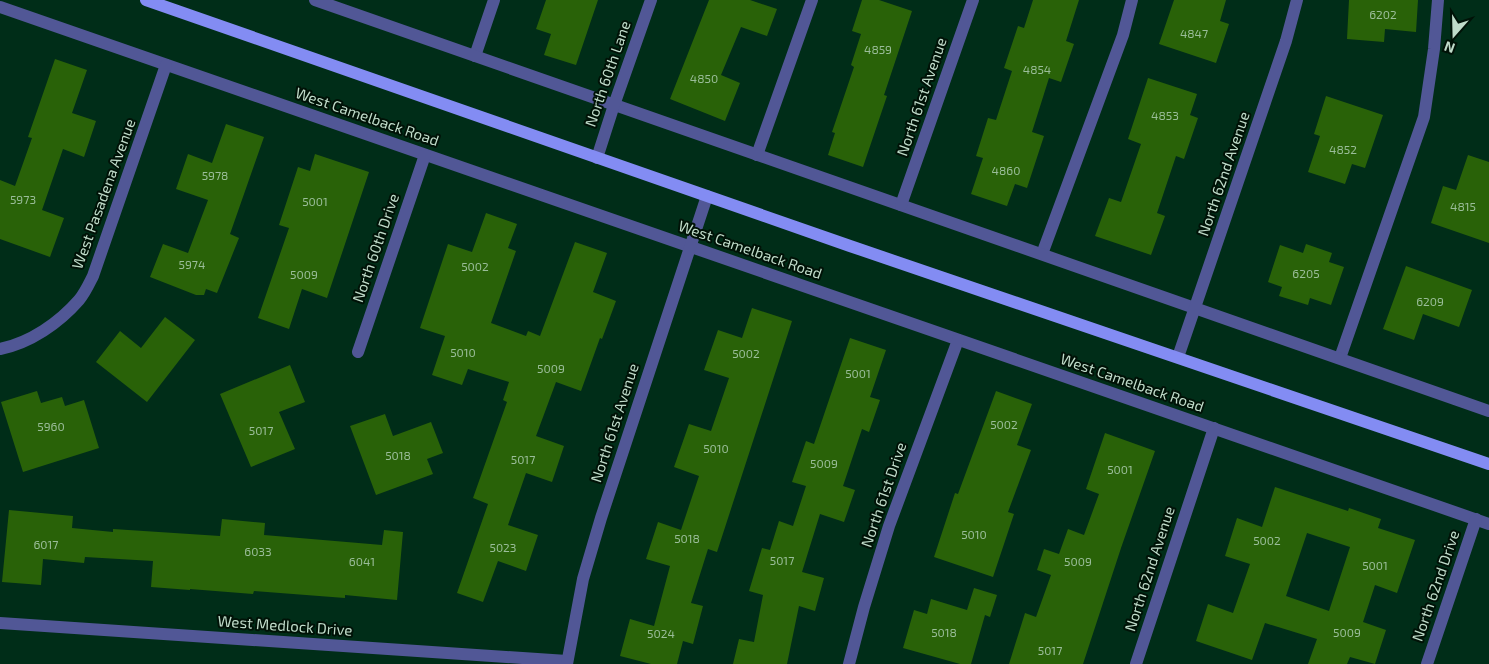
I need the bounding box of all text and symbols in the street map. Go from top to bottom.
house number: 6202 [1369,7,1397,21]
north arrow [1429,10,1479,60]
street label: North 60th Lane [580,18,634,129]
house number: 4847 [1180,26,1208,40]
street label: North 61st Avenue [892,35,950,158]
text: N [1442,38,1457,57]
house number: 4859 [864,42,892,56]
house number: 4854 [1023,62,1051,76]
house number: 4850 [690,71,718,85]
street label: West Camelback Road [293,83,441,149]
house number: 4853 [1151,108,1179,122]
street label: North 62nd Avenue [1193,109,1253,238]
street label: West Pasadena Avenue [68,116,139,271]
house number: 4852 [1329,142,1357,156]
house number: 4860 [992,163,1020,177]
house number: 5978 [202,168,228,182]
street label: North 60th Drive [348,191,402,304]
house number: 5973 [10,192,36,206]
house number: 5001 [302,194,328,208]
house number: 4815 [1450,199,1476,213]
street label: West Camelback Road [676,216,824,282]
house number: 5974 [179,257,205,271]
house number: 5002 [461,259,489,273]
house number: 6205 [1292,266,1320,280]
house number: 5009 [290,267,318,281]
house number: 6209 [1416,294,1444,308]
house number: 5010 [450,345,476,359]
house number: 5002 [732,346,760,360]
street label: West Camelback Road [1058,349,1206,415]
house number: 5009 [537,361,565,375]
street label: North 61st Avenue [586,361,642,484]
house number: 5001 [845,366,871,380]
house number: 5002 [990,417,1018,431]
house number: 5960 [37,419,65,433]
house number: 5017 [249,423,273,437]
street label: North 61st Drive [857,440,909,549]
house number: 5010 [703,441,729,455]
house number: 5018 [385,448,411,462]
house number: 5017 [511,452,535,466]
house number: 5009 [810,456,838,470]
house number: 5001 [1107,462,1133,476]
street label: North 62nd Avenue [1120,504,1178,634]
house number: 5010 [961,527,987,541]
street label: North 62nd Drive [1408,528,1462,644]
house number: 5018 [674,531,700,545]
house number: 5002 [1253,533,1281,547]
house number: 6017 [33,537,59,551]
house number: 5023 [489,540,517,554]
house number: 6033 [244,544,272,558]
house number: 5017 [770,553,794,567]
house number: 6041 [349,554,375,568]
house number: 5009 [1064,554,1092,568]
house number: 5001 [1362,558,1388,572]
street label: West Medlock Drive [217,611,353,639]
house number: 5018 [931,625,957,639]
house number: 5009 [1333,625,1361,639]
house number: 5024 [647,626,675,640]
house number: 5017 [1038,643,1062,657]

